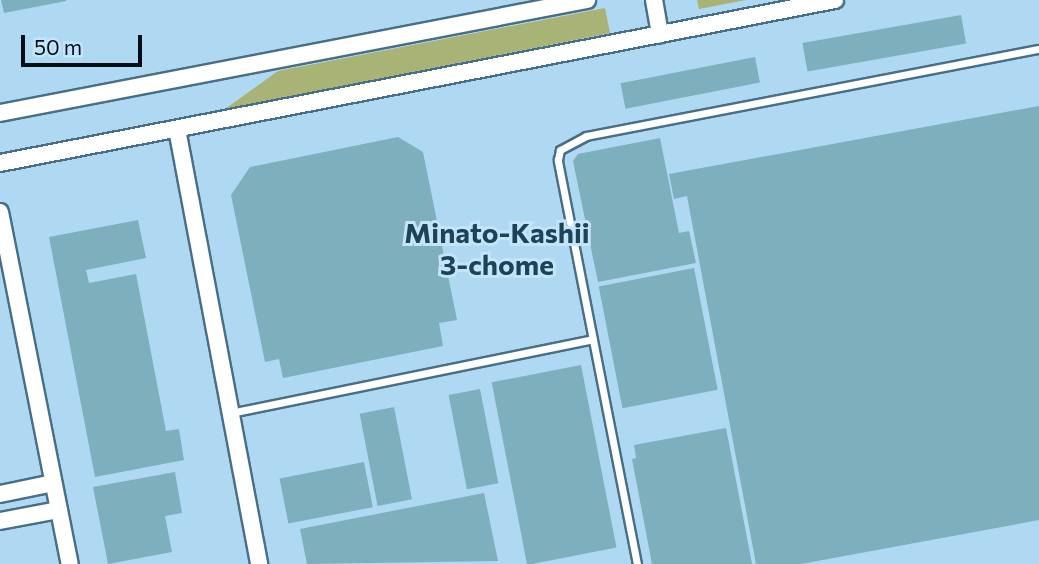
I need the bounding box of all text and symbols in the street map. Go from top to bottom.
scale bar [24,21,145,65]
text: 50 m [34,34,82,59]
district label: Minato-Kashii 3-chome [404,215,590,281]

